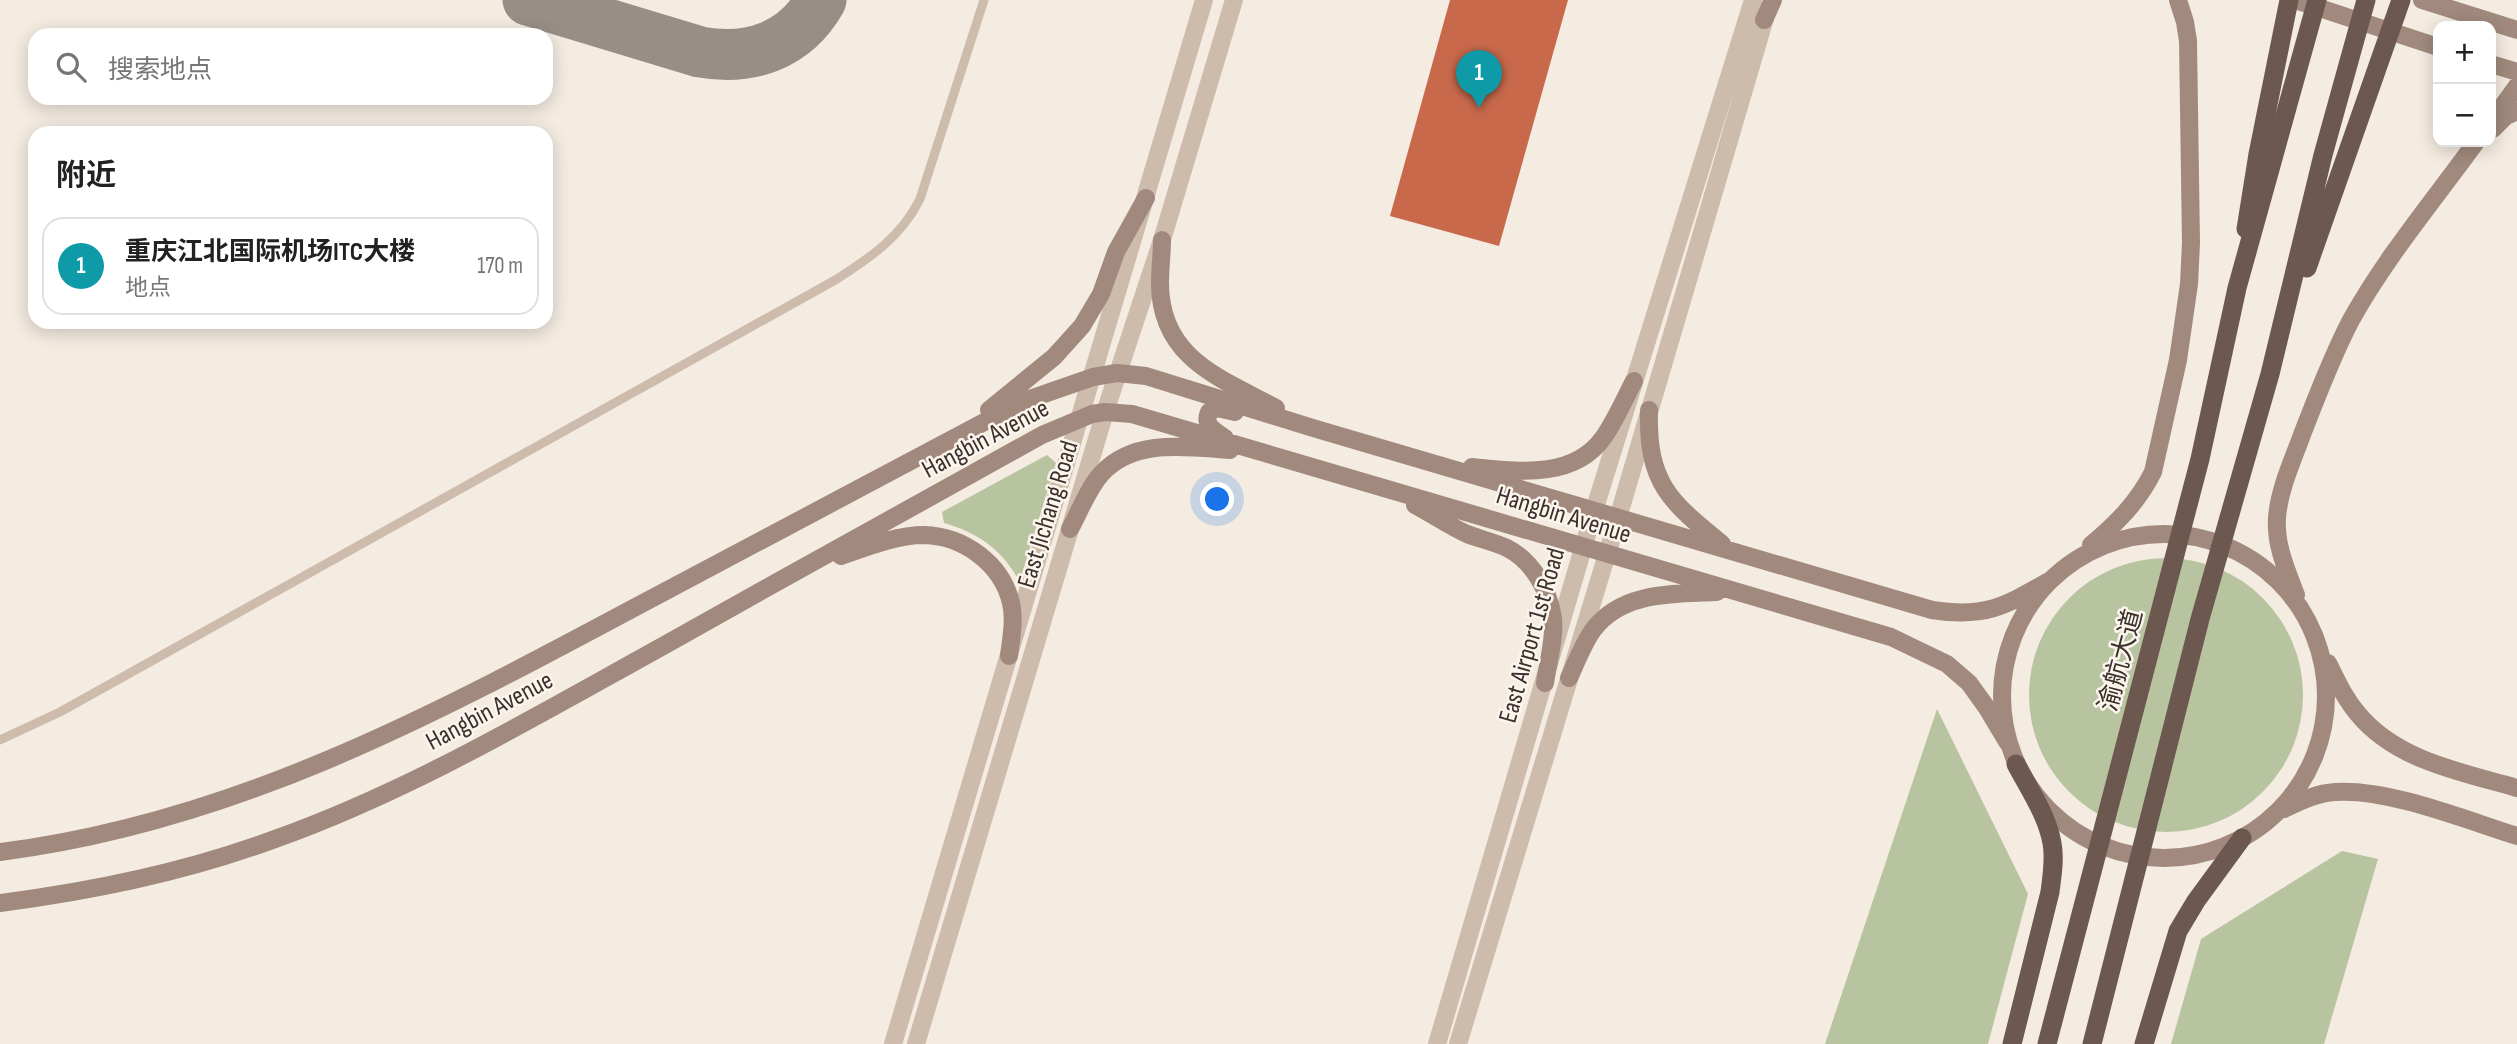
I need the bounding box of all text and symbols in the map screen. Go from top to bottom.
map controls [2433,21,2496,147]
button: + [2433,21,2496,84]
search box [28,28,553,105]
icon: search [52,48,90,86]
pin: 1 [1456,50,1502,108]
text: 搜索地点 [108,55,212,86]
button: − [2433,84,2496,147]
text: 附近 [56,158,116,194]
text: 重庆江北国际机场ITC大楼 [125,237,415,268]
text: 1 [76,252,86,280]
text: 170 m [477,252,523,280]
text: 地点 [125,274,171,302]
street label: Hangbin Avenue [917,393,1054,486]
street label: East Jichang Road [1011,437,1086,592]
street label: Hangbin Avenue [1492,480,1635,551]
your location [1200,482,1234,516]
street label: East Airport 1st Road [1493,544,1572,726]
street label: 渝航大道 [2093,606,2150,715]
street label: Hangbin Avenue [421,665,558,758]

